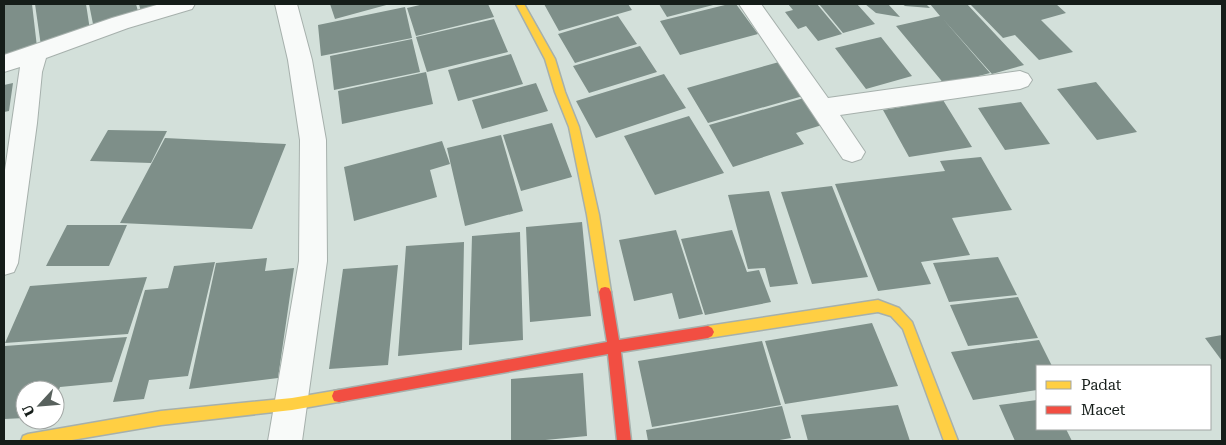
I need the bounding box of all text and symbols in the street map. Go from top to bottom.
legend [1036,365,1211,430]
text: Padat [1081,376,1122,394]
north arrow [15,380,65,430]
text: Macet [1081,401,1126,419]
text: U [19,402,38,419]

